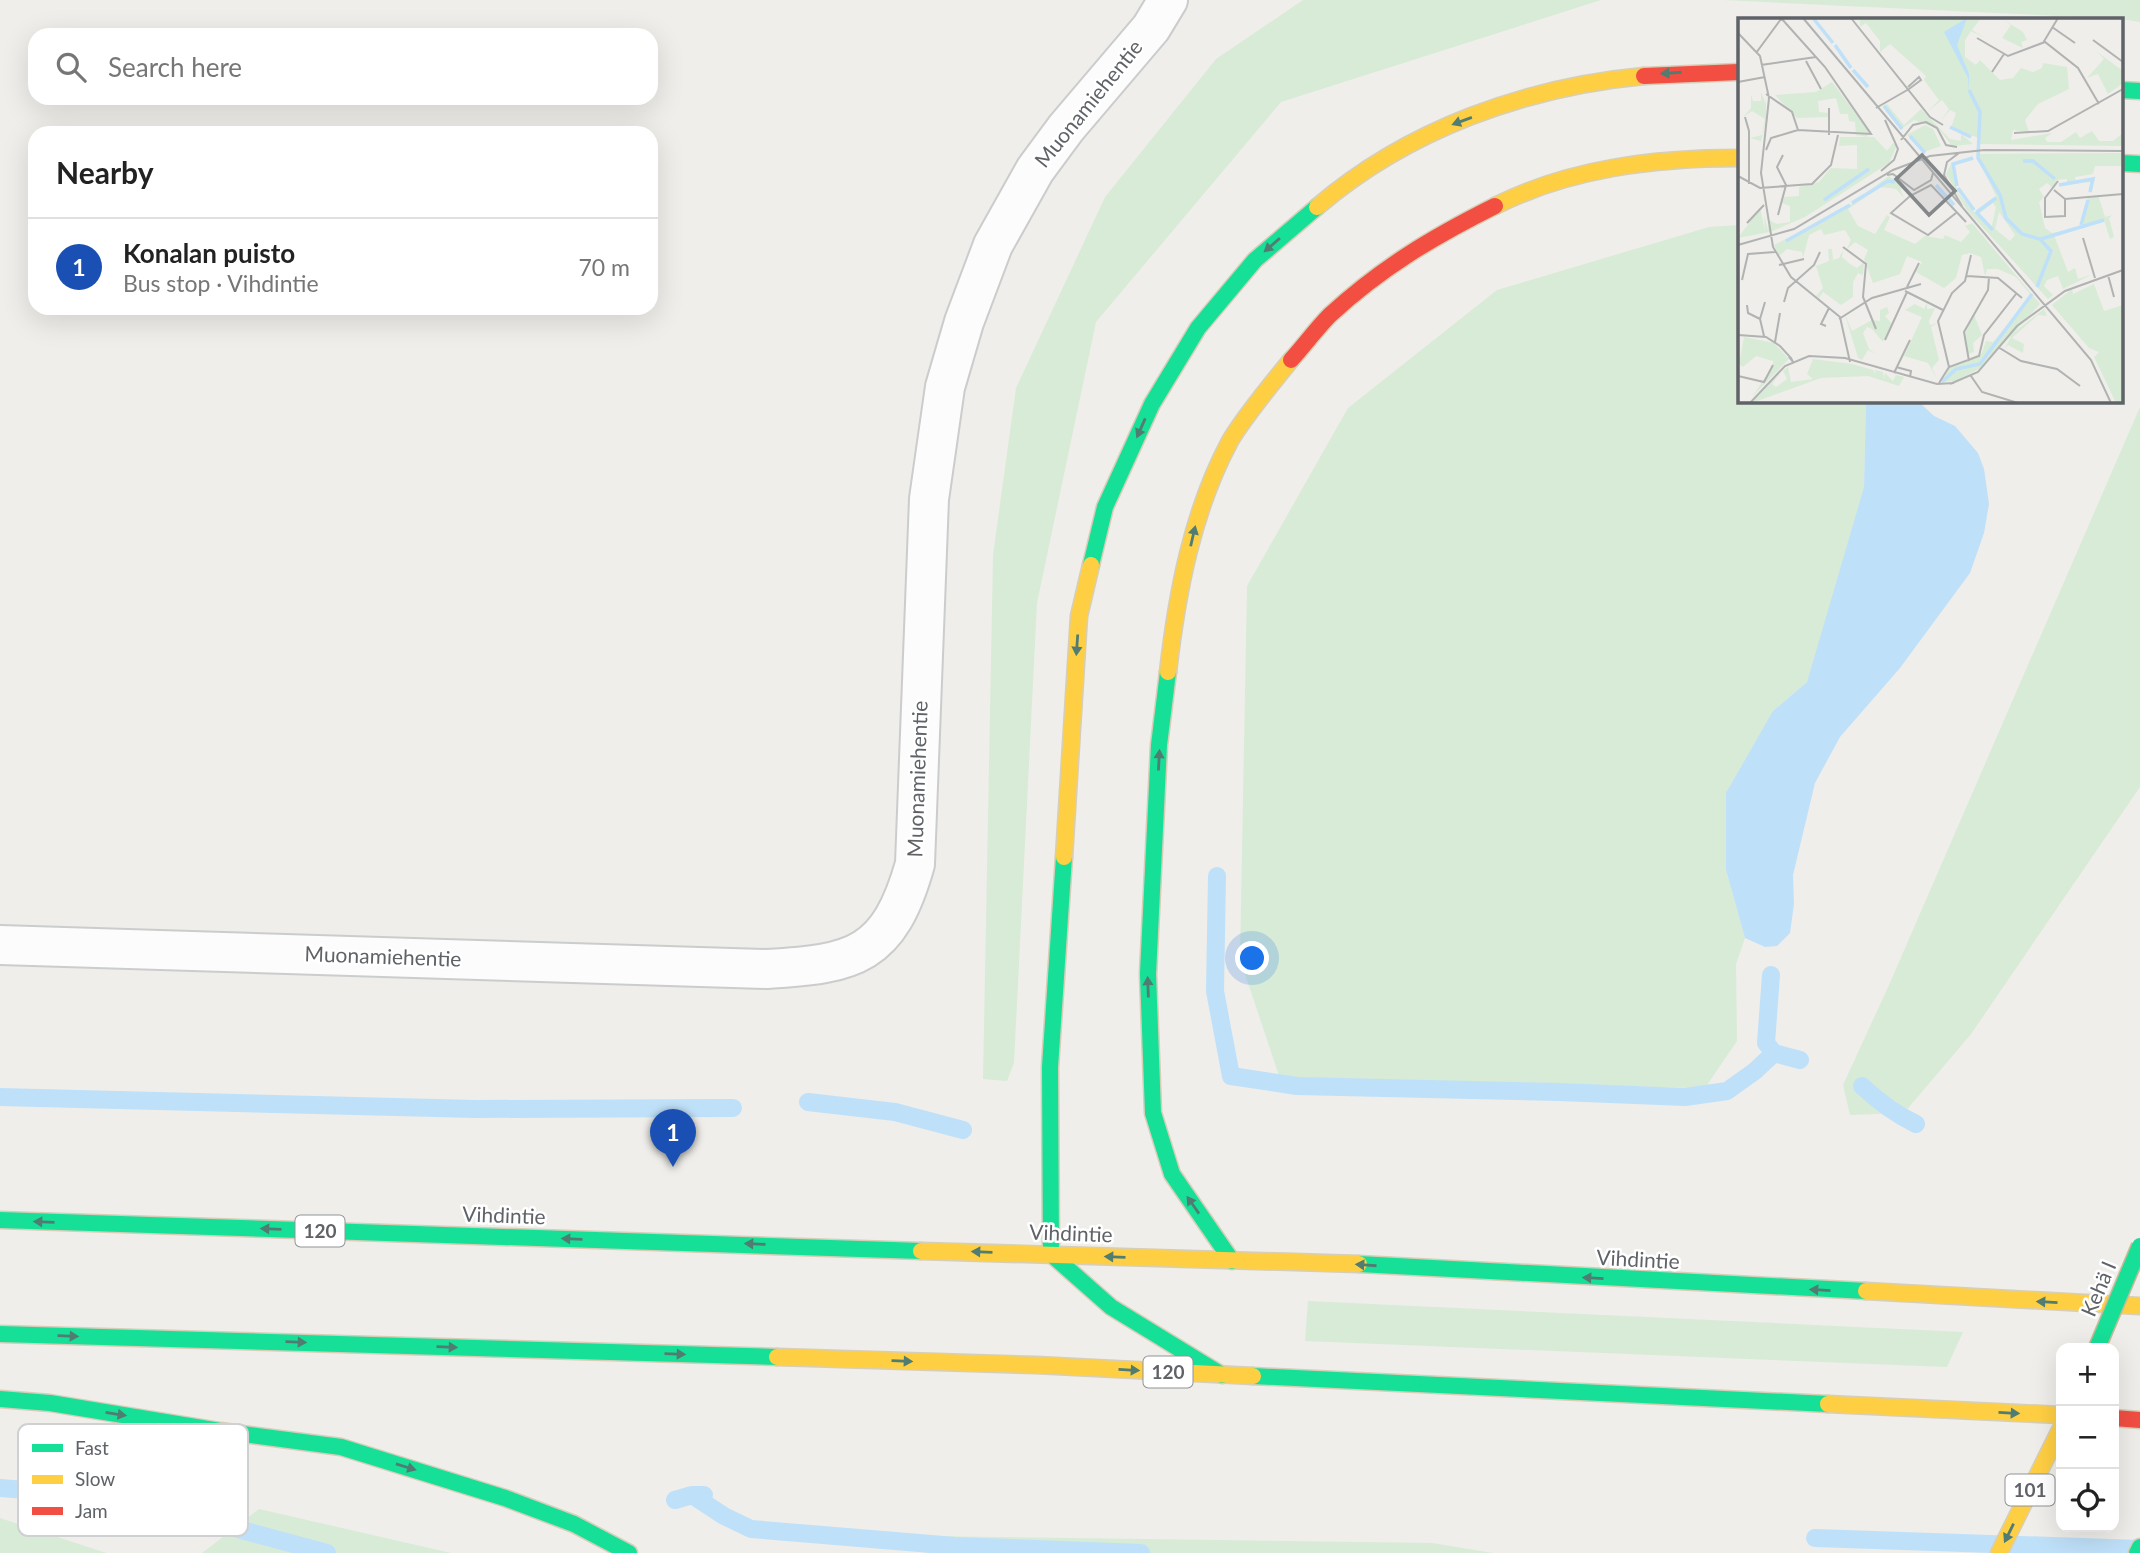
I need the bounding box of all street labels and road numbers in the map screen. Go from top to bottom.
street label: Muonamiehentie [1029,34,1147,172]
street label: Muonamiehentie [901,700,932,858]
street label: Muonamiehentie [304,940,462,971]
street label: Vihdintie [462,1201,546,1228]
road number: 120 [296,1216,344,1246]
street label: Vihdintie [1029,1219,1113,1246]
street label: Vihdintie [1596,1244,1680,1273]
street label: Kehä I [2075,1257,2120,1320]
road number: 120 [1144,1356,1192,1388]
road number: 101 [2006,1474,2054,1506]

